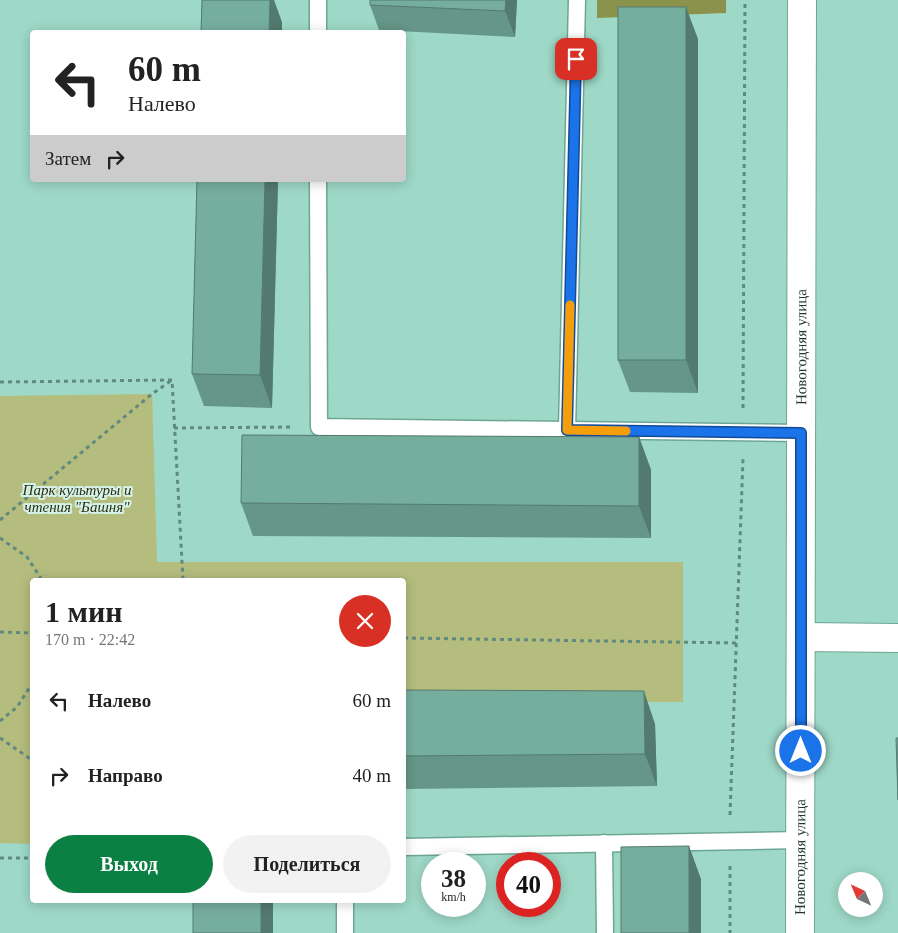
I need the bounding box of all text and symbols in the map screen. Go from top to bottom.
pin [555,38,597,80]
icon: arrive [562,45,590,73]
icon: left [45,50,110,115]
text: 60 m [128,50,201,89]
text: Налево [128,91,196,116]
icon: right [101,145,129,173]
text: Затем [45,148,91,169]
street label: Новогодняя улица [793,289,809,405]
park label: Парк культуры и чтения "Башня" [22,482,131,515]
text: 1 мин [45,595,123,628]
button: close [339,595,391,647]
text: 170 m · 22:42 [45,631,135,648]
icon: left [45,687,73,715]
text: Налево [88,690,151,711]
text: 60 m [352,690,391,711]
position arrow [774,724,826,776]
icon: right [45,762,73,790]
text: Направо [88,765,163,786]
text: 40 m [352,765,391,786]
street label: Новогодняя улица [792,799,808,915]
button: Выход [45,835,213,893]
button: Поделиться [223,835,391,893]
speed limit sign: 40 [496,852,561,917]
text: 38 [441,865,466,892]
north arrow [838,872,882,918]
map controls [838,872,883,917]
text: km/h [441,890,466,904]

